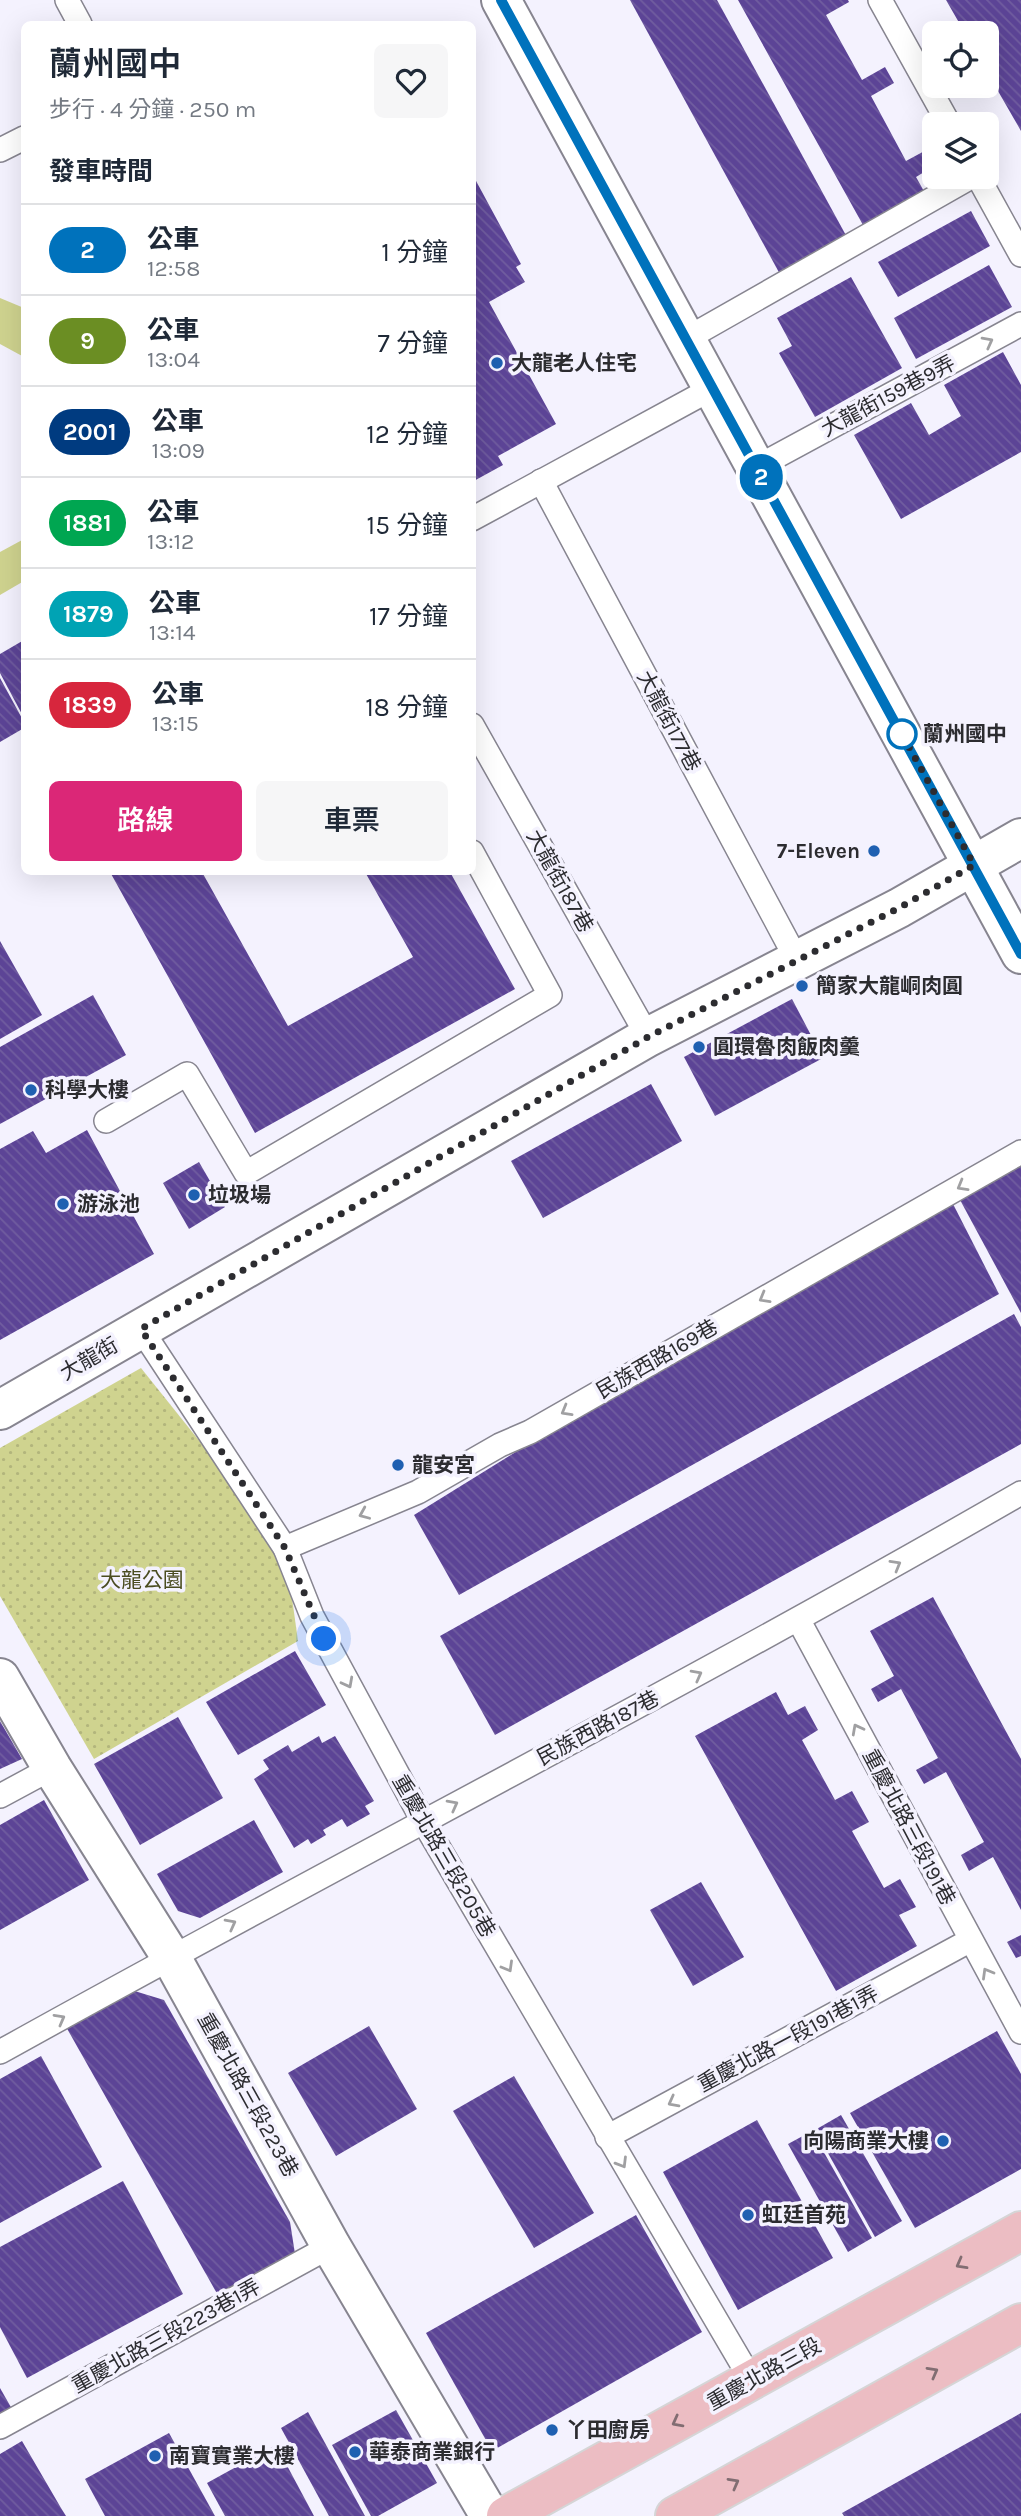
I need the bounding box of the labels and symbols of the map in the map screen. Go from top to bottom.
one-way arrow [980,337,993,350]
place label: 大龍老人住宅 [511,351,637,375]
street label: 大龍街159巷9弄 [817,351,959,441]
marker: 大龍老人住宅 [489,355,505,371]
line badge: 2 [738,454,784,500]
street label: 大龍街177巷 [632,667,706,775]
marker: 蘭州國中 [887,719,917,749]
place label: 蘭州國中 [923,722,1007,746]
street label: 大龍街187巷 [522,825,598,937]
place label: 7-Eleven [777,839,860,863]
marker: 7-Eleven [866,843,882,859]
place label: 簡家大龍峒肉圓 [816,974,963,998]
marker: 簡家大龍峒肉圓 [794,978,810,994]
place label: 圓環魯肉飯肉羹 [713,1035,860,1059]
marker: 圓環魯肉飯肉羹 [691,1039,707,1055]
place label: 科學大樓 [45,1078,129,1102]
marker: 科學大樓 [23,1082,39,1098]
one-way arrow [956,1178,969,1191]
place label: 垃圾場 [208,1183,271,1207]
marker: 垃圾場 [186,1187,202,1203]
place label: 游泳池 [77,1192,140,1216]
marker: 游泳池 [55,1196,71,1212]
one-way arrow [759,1290,771,1303]
street label: 民族西路169巷 [592,1315,722,1403]
street label: 大龍街 [56,1333,122,1385]
one-way arrow [561,1403,574,1416]
place label: 龍安宮 [412,1453,475,1477]
marker: 龍安宮 [390,1457,406,1473]
one-way arrow [359,1506,371,1520]
one-way arrow [889,1560,902,1573]
park label: 大龍公園 [100,1568,184,1592]
your location [306,1621,341,1656]
one-way arrow [690,1670,702,1683]
one-way arrow [340,1676,353,1688]
street label: 民族西路187巷 [533,1686,663,1770]
one-way arrow [852,1724,865,1736]
street label: 重慶北路三段191巷 [858,1745,960,1909]
street label: 重慶北路三段205巷 [388,1771,500,1941]
one-way arrow [446,1800,458,1813]
one-way arrow [224,1919,237,1933]
one-way arrow [499,1959,512,1972]
one-way arrow [982,1967,995,1980]
street label: 重慶北路一段191巷1弄 [694,1981,882,2097]
street label: 重慶北路三段223巷 [193,2009,303,2181]
one-way arrow [52,2014,65,2027]
one-way arrow [667,2094,680,2107]
place label: 向陽商業大樓 [803,2129,929,2153]
marker: 向陽商業大樓 [935,2133,951,2149]
one-way arrow [614,2156,627,2169]
place label: 虹廷首苑 [762,2203,846,2227]
marker: 虹廷首苑 [740,2207,756,2223]
one-way arrow [956,2256,969,2269]
street label: 重慶北路三段223巷1弄 [68,2274,264,2398]
street label: 重慶北路三段 [703,2333,825,2415]
one-way arrow [926,2367,938,2380]
one-way arrow [672,2414,684,2427]
place label: 丫田廚房 [566,2418,650,2442]
marker: 丫田廚房 [544,2422,560,2438]
place label: 華泰商業銀行 [369,2440,495,2464]
place label: 南寶實業大樓 [169,2444,295,2468]
marker: 華泰商業銀行 [347,2444,363,2460]
marker: 南寶實業大樓 [147,2448,163,2464]
one-way arrow [727,2478,740,2491]

